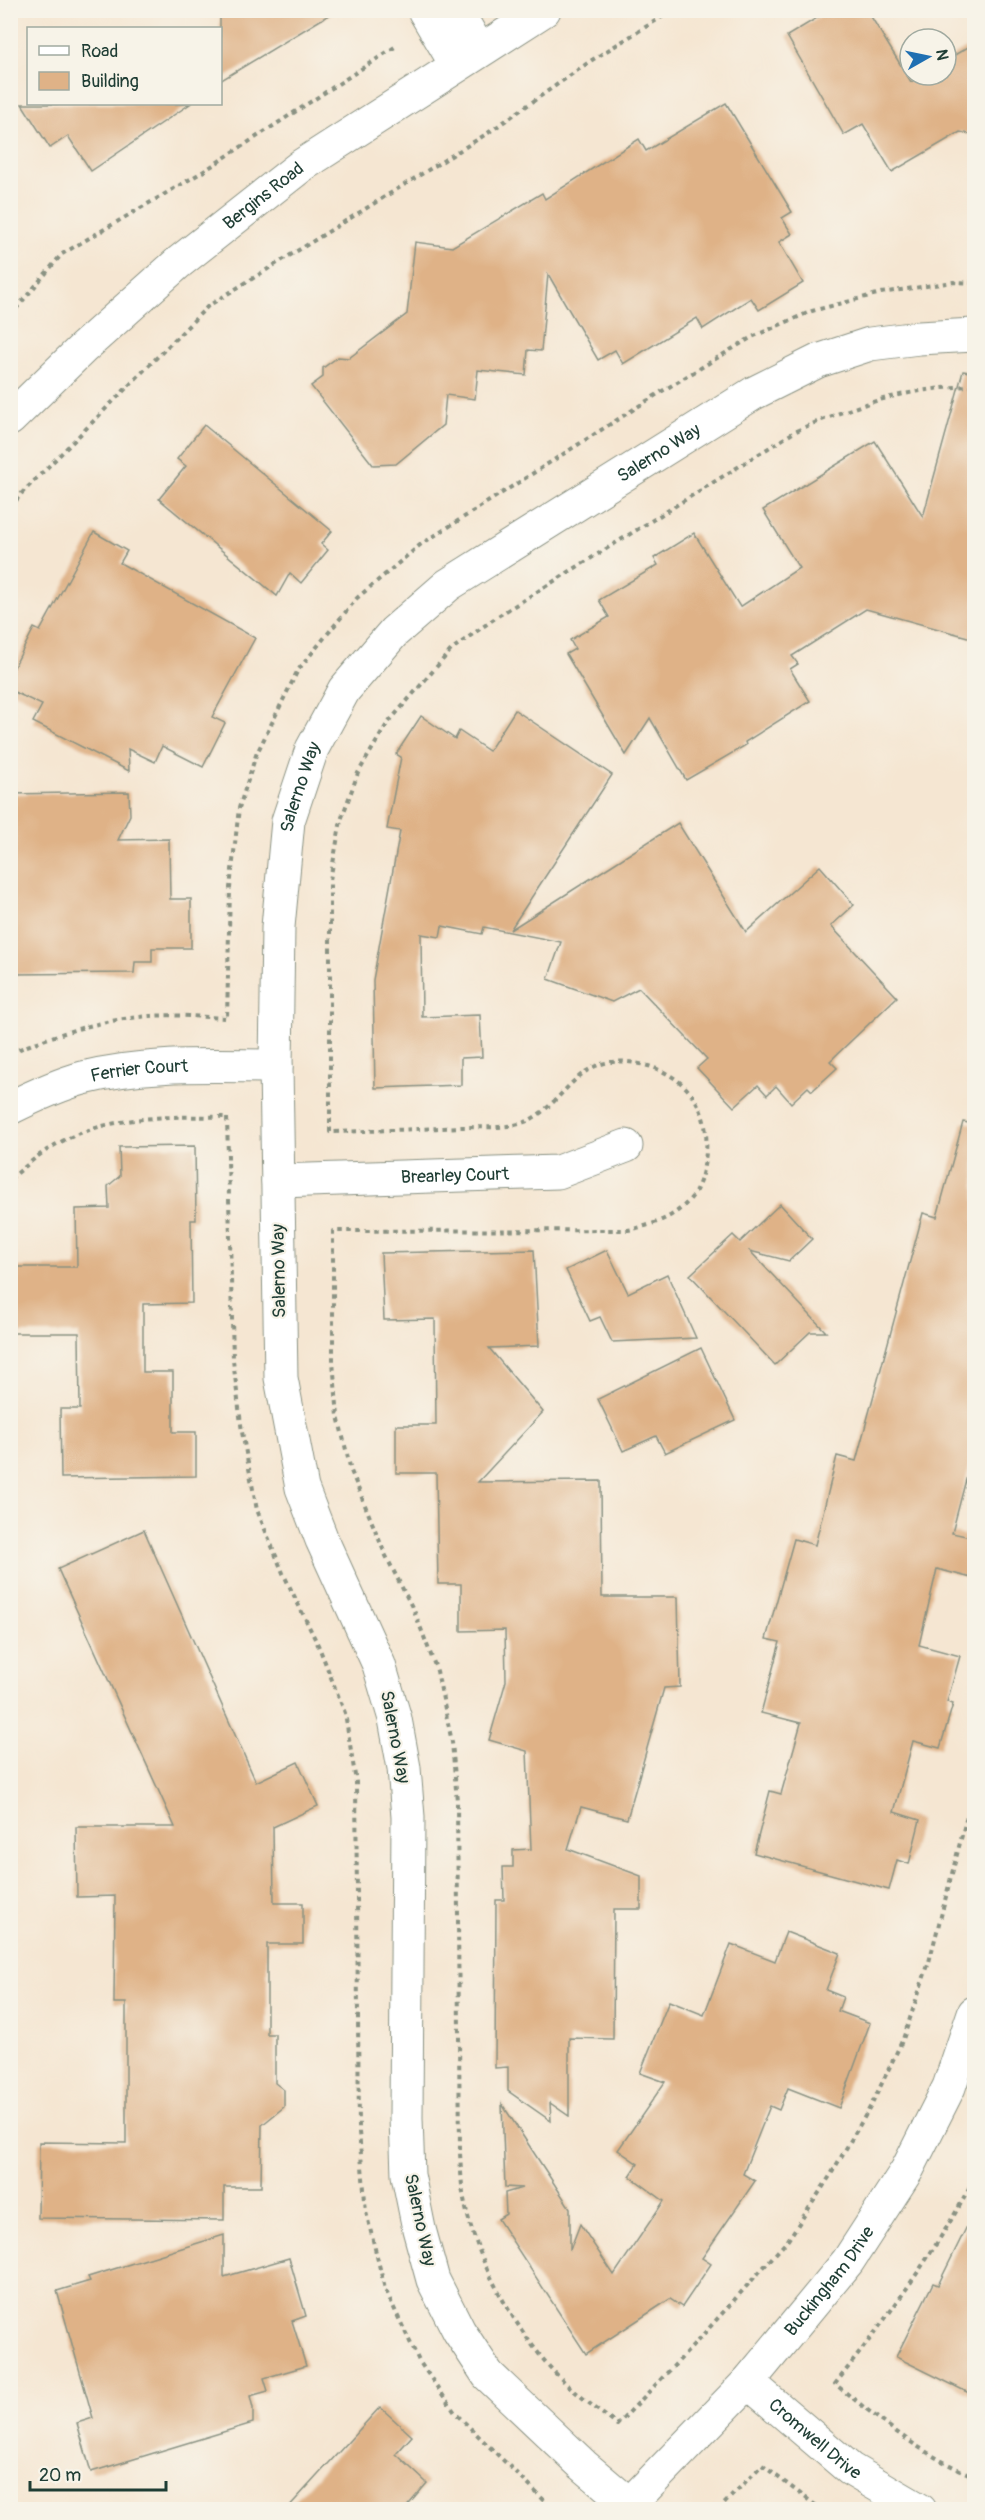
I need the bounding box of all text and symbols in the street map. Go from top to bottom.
legend [27,27,222,105]
north arrow [898,27,958,87]
text: Road [81,40,118,63]
text: N [931,48,953,62]
text: Building [81,70,139,93]
street label: Bergins Road [218,157,308,235]
street label: Salerno Way [613,418,705,488]
street label: Salerno Way [276,737,326,833]
street label: Ferrier Court [88,1054,189,1087]
street label: Brearley Court [400,1162,510,1189]
street label: Salerno Way [267,1223,291,1318]
street label: Salerno Way [375,1689,415,1786]
street label: Salerno Way [399,2172,441,2269]
street label: Buckingham Drive [779,2221,879,2341]
street label: Cromwell Drive [764,2393,865,2485]
scale bar [30,2454,166,2492]
text: 20 m [39,2464,81,2487]

